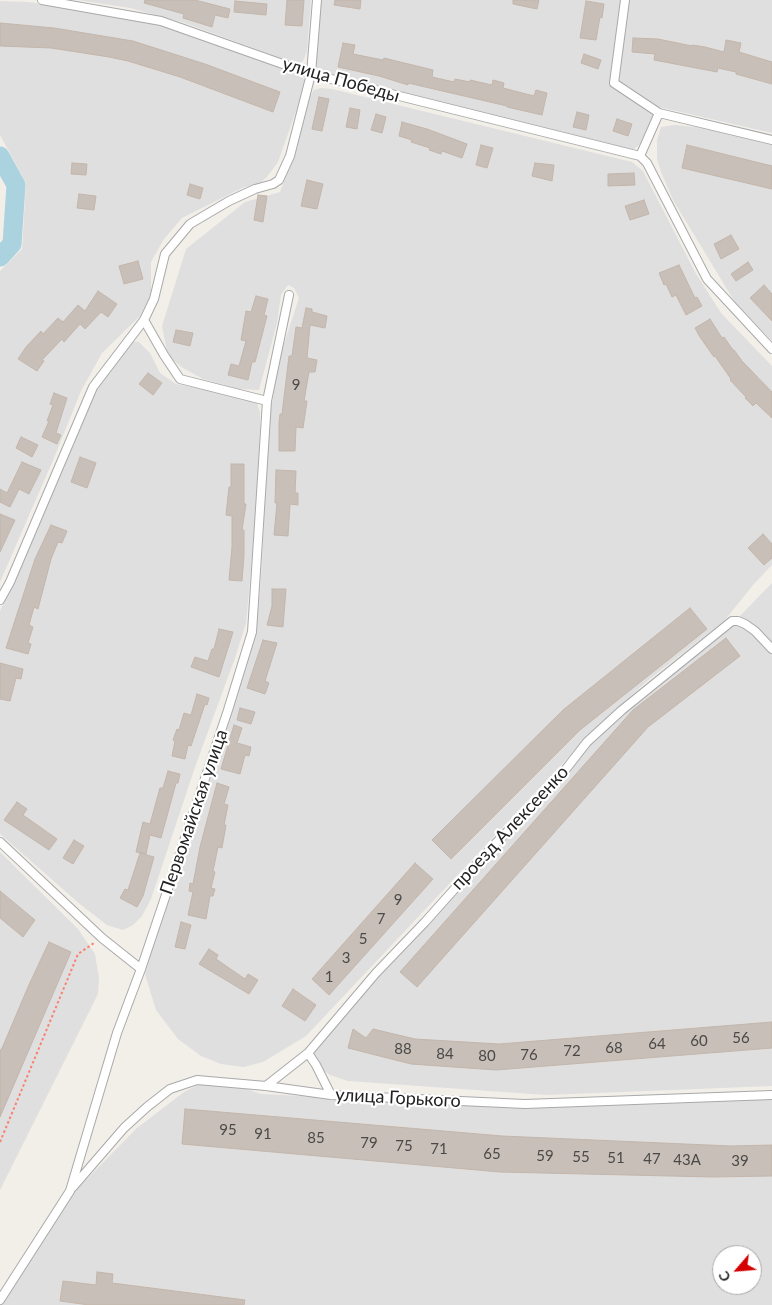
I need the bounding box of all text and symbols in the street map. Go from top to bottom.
street label: улица Победы [280,53,402,107]
house number: 9 [292,376,300,394]
street label: Первомайская улица [156,727,232,897]
street label: проезд Алексеенко [447,762,573,894]
house number: 9 [394,891,402,909]
house number: 7 [377,910,385,928]
house number: 5 [359,930,367,948]
house number: 3 [342,949,350,967]
house number: 1 [325,968,333,986]
house number: 56 [732,1029,750,1047]
house number: 60 [690,1032,708,1050]
house number: 64 [648,1035,666,1053]
house number: 68 [605,1039,623,1057]
house number: 88 [394,1040,412,1058]
house number: 72 [563,1042,581,1060]
house number: 84 [436,1045,454,1063]
house number: 76 [520,1046,538,1064]
house number: 80 [478,1047,496,1065]
street label: улица Горького [335,1084,461,1112]
house number: 95 [219,1121,237,1139]
house number: 91 [254,1125,272,1143]
house number: 85 [307,1129,325,1147]
house number: 79 [360,1134,378,1152]
house number: 75 [395,1137,413,1155]
house number: 71 [430,1140,448,1158]
house number: 65 [483,1145,501,1163]
house number: 59 [536,1147,554,1165]
house number: 55 [572,1148,590,1166]
house number: 51 [607,1149,625,1167]
house number: 47 [643,1150,661,1168]
house number: 43А [673,1151,701,1169]
house number: 39 [731,1152,749,1170]
north arrow [712,1245,762,1295]
text: С [714,1269,734,1285]

